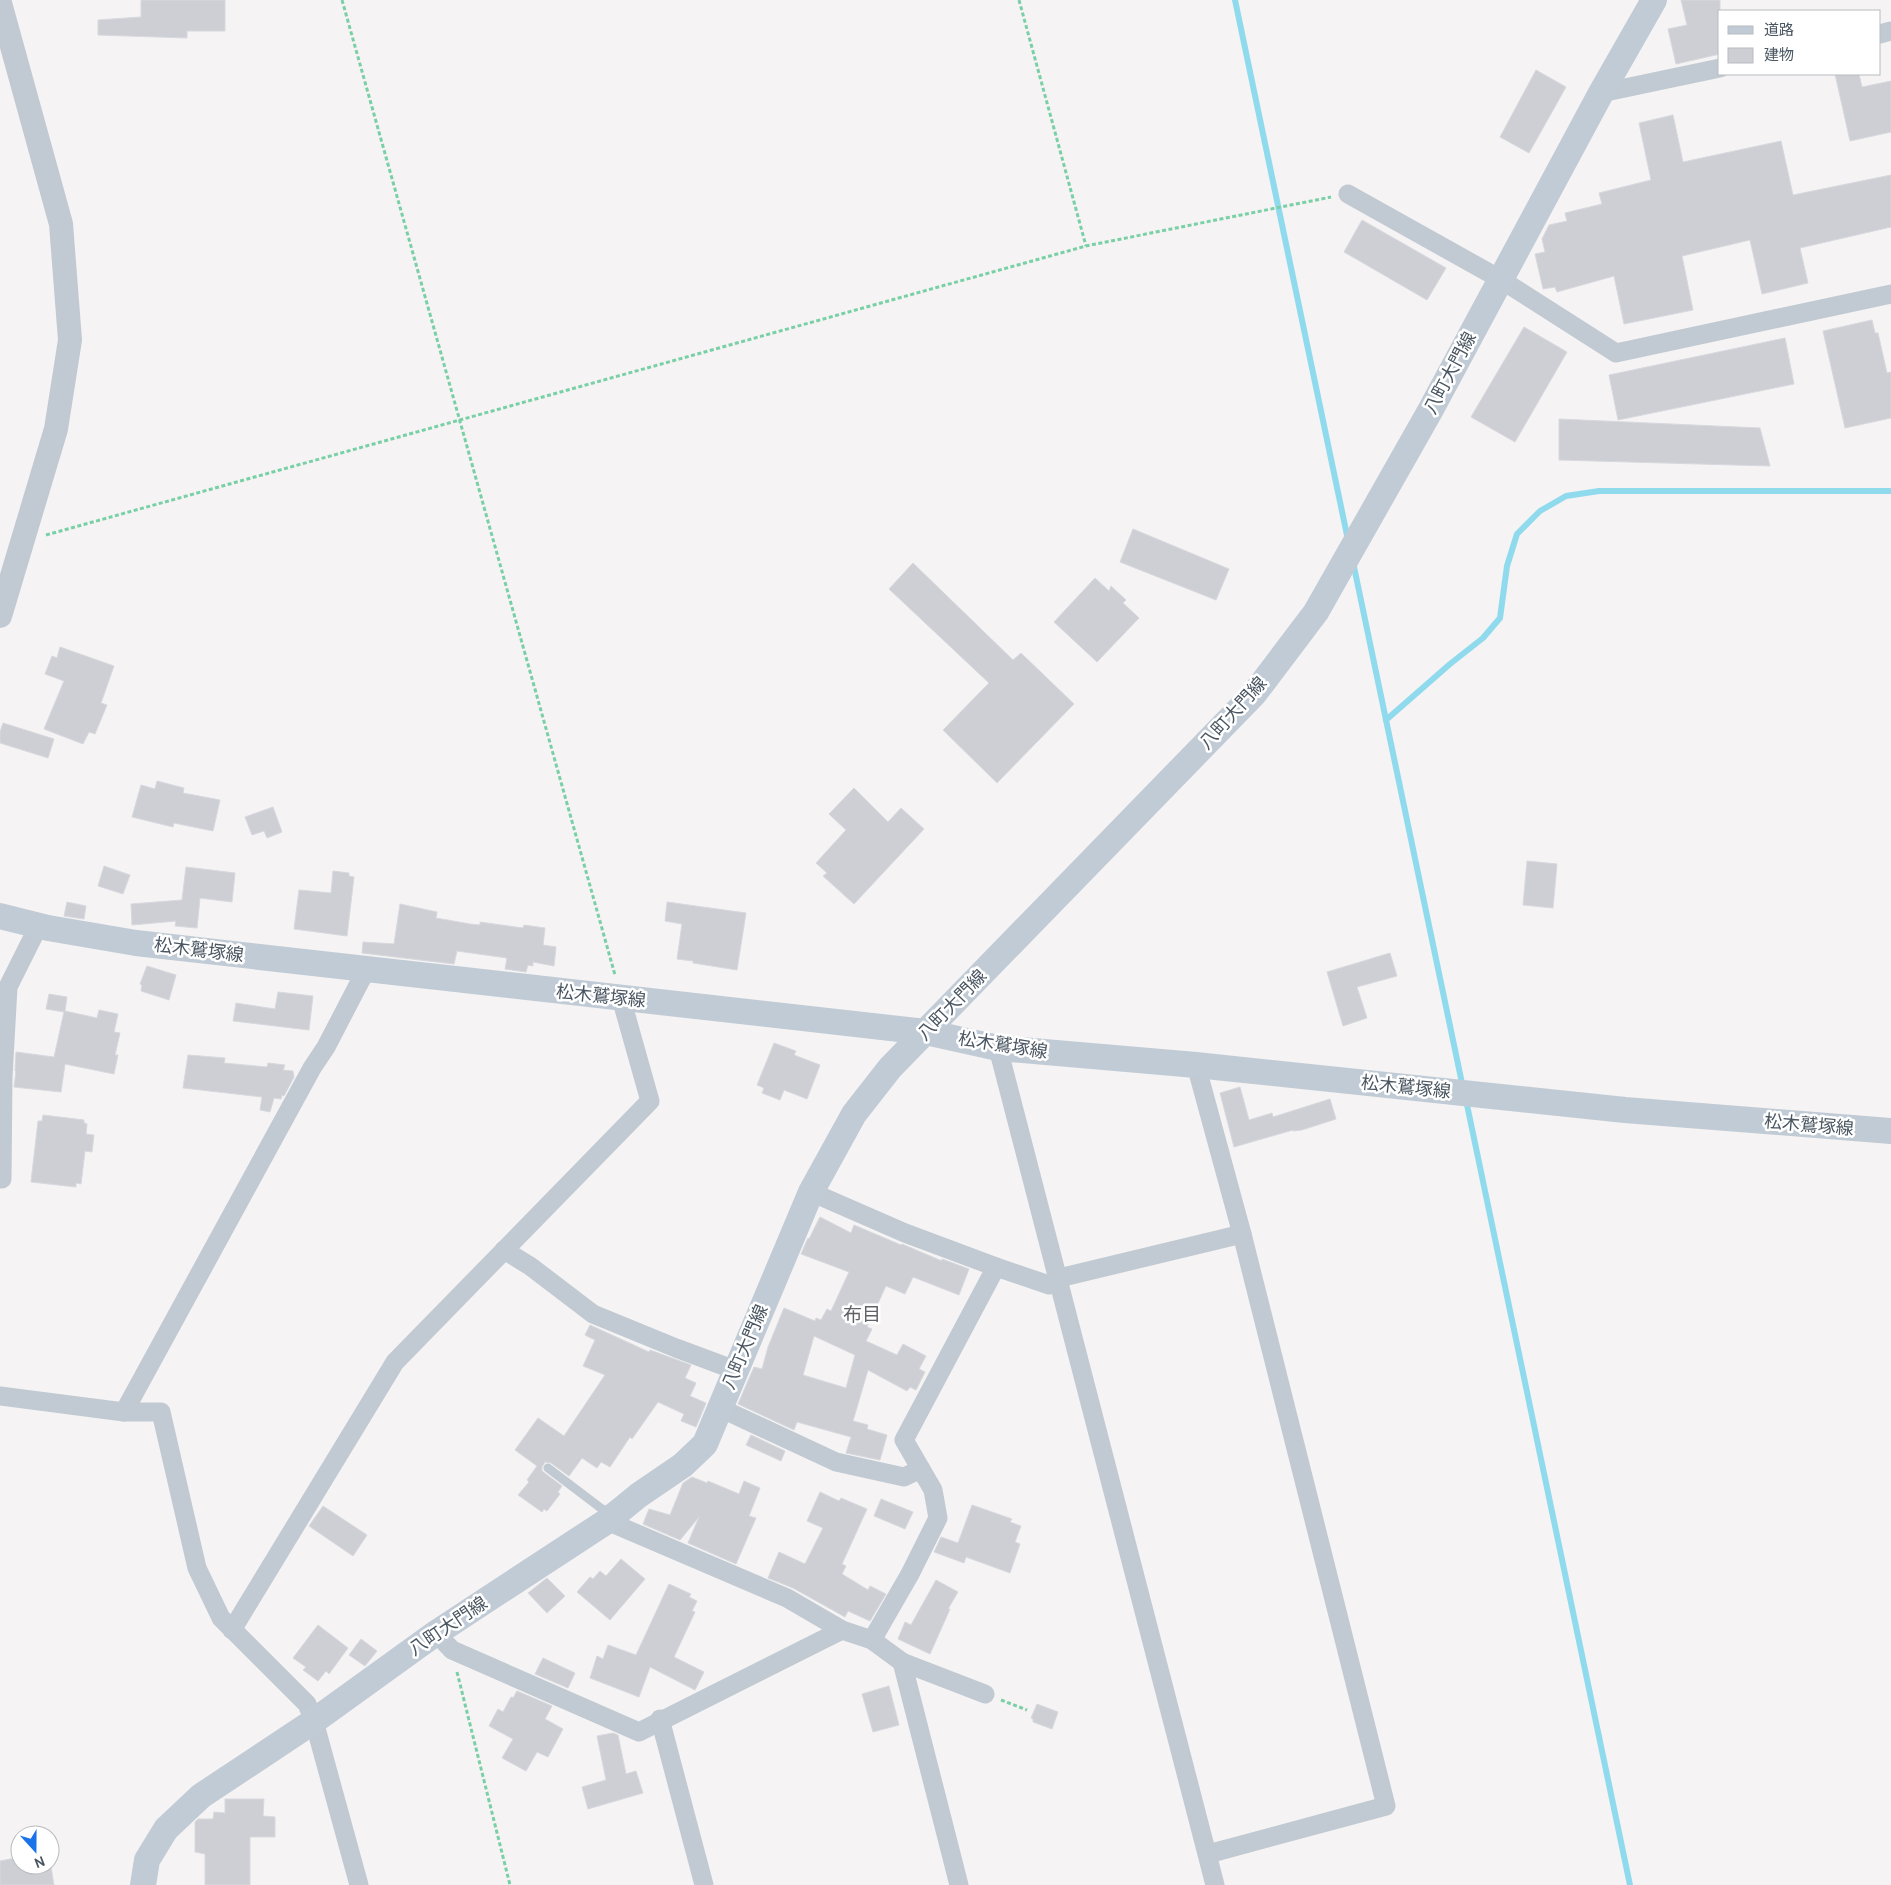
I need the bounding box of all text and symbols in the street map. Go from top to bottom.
legend [1718,10,1881,75]
text: 道路 [1764,21,1794,39]
text: 建物 [1764,46,1794,64]
street label: 八町大門線 [1419,328,1481,418]
street label: 八町大門線 [1195,672,1271,754]
street label: 松木鷲塚線 [153,934,245,966]
street label: 八町大門線 [913,965,991,1045]
street label: 松木鷲塚線 [555,980,647,1012]
street label: 松木鷲塚線 [957,1027,1049,1063]
street label: 松木鷲塚線 [1360,1071,1452,1103]
street label: 松木鷲塚線 [1763,1110,1855,1140]
street label: 八町大門線 [717,1301,773,1393]
district label: 布目 [843,1303,881,1326]
street label: 八町大門線 [405,1592,491,1660]
north arrow [10,1825,60,1875]
text: N [32,1852,48,1872]

